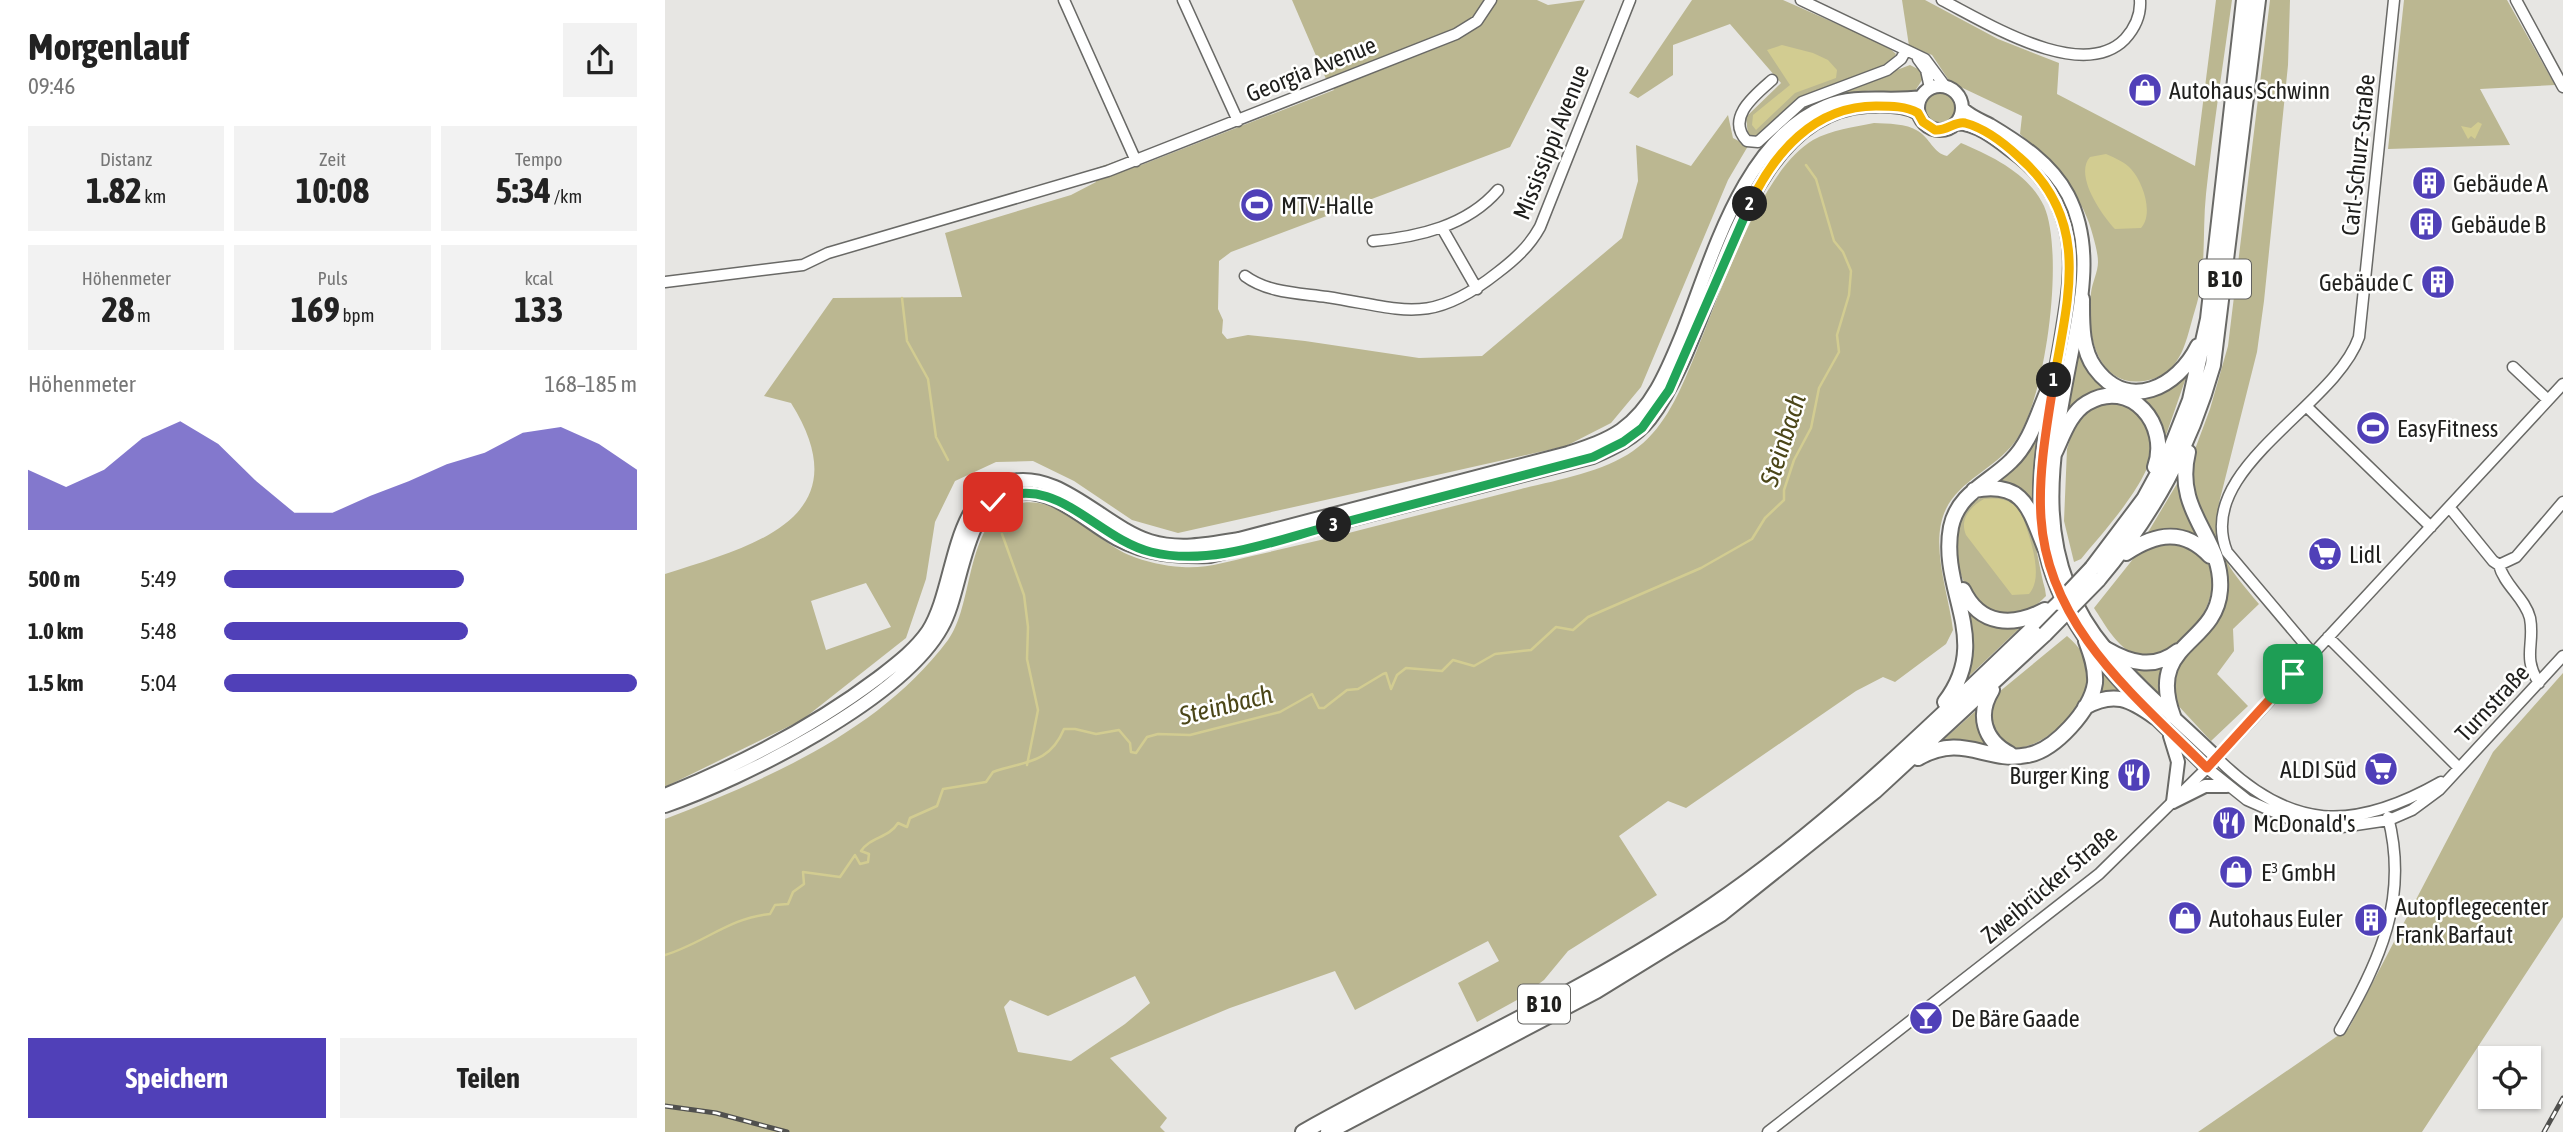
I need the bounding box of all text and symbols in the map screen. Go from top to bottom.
button: share [563,23,637,97]
text: Morgenlauf [28,25,189,68]
street label: Georgia Avenue [1242,31,1380,107]
street label: Mississippi Avenue [1508,61,1594,223]
shop icon: Autohaus Schwinn [2126,71,2164,109]
text: 09:46 [28,73,75,99]
street label: Carl-Schurz-Straße [2336,73,2380,237]
place label: Autohaus Schwinn [2169,77,2330,104]
text: Distanz [100,148,152,170]
text: Zeit [319,148,346,170]
text: Tempo [515,148,563,170]
building icon: Gebäude A [2410,164,2448,202]
text: 1.82 [86,170,142,210]
text: 10:08 [296,170,369,210]
text: 5:34 [495,170,551,210]
place label: Gebäude A [2453,170,2548,197]
text: km [142,185,166,207]
text: /km [551,185,582,207]
sports icon: MTV-Halle [1238,186,1276,224]
pin: 2 [1733,186,1767,222]
place label: MTV-Halle [1281,192,1374,219]
text: 2 [1745,192,1754,214]
building icon: Gebäude B [2407,205,2445,243]
place label: Gebäude B [2451,211,2546,238]
road number: B 10 [2199,260,2251,298]
building icon: Gebäude C [2419,263,2457,301]
text: Höhenmeter [82,267,171,289]
text: Puls [317,267,348,289]
text: kcal [524,267,553,289]
place label: Gebäude C [2319,269,2413,296]
text: 28 [102,289,134,329]
text: 169 [291,289,340,329]
text: 133 [514,289,564,329]
text: m [134,304,151,326]
text: bpm [340,304,374,326]
pin: 1 [2037,362,2071,398]
text: 1 [2049,368,2058,390]
text: Höhenmeter [28,371,136,397]
text: 168–185 m [544,371,637,397]
water label: Steinbach [1754,390,1812,491]
sports icon: EasyFitness [2354,409,2392,447]
place label: EasyFitness [2397,415,2498,442]
pin [963,472,1023,532]
icon: check [974,483,1012,521]
pin: 3 [1317,508,1351,542]
text: 3 [1329,513,1338,535]
supermarket icon: Lidl [2306,535,2344,573]
place label: Lidl [2349,541,2382,568]
text: 500 m [28,566,80,592]
text: 5:49 [140,566,177,592]
text: 1.0 km [28,618,84,644]
text: 5:48 [140,618,177,644]
pin [2263,644,2323,704]
icon: arrive [2274,655,2312,693]
street label: Turnstraße [2450,659,2534,747]
text: 1.5 km [28,670,84,696]
text: 5:04 [140,670,177,696]
water label: Steinbach [1175,679,1276,731]
supermarket icon: ALDI Süd [2362,750,2400,788]
restaurant icon: Burger King [2115,756,2153,794]
place label: ALDI Süd [2280,756,2357,783]
place label: Burger King [2009,762,2110,789]
restaurant icon: McDonald's [2210,804,2248,842]
place label: McDonald's [2253,810,2355,837]
street label: Zweibrücker Straße [1976,819,2122,949]
shop icon: E³ GmbH [2217,853,2255,891]
place label: E³ GmbH [2261,859,2337,886]
place label: Autopflegecenter Frank Barfaut [2395,893,2549,948]
shop icon: Autohaus Euler [2166,899,2204,937]
building icon: Autopflegecenter Frank Barfaut [2352,901,2390,939]
place label: Autohaus Euler [2209,905,2343,932]
road number: B 10 [1518,984,1570,1023]
bar icon: De Bäre Gaade [1907,999,1945,1037]
place label: De Bäre Gaade [1951,1005,2080,1032]
button: Speichern [28,1038,326,1118]
button: Teilen [340,1038,637,1118]
map controls [2478,1046,2541,1109]
button: locate [2478,1046,2541,1109]

